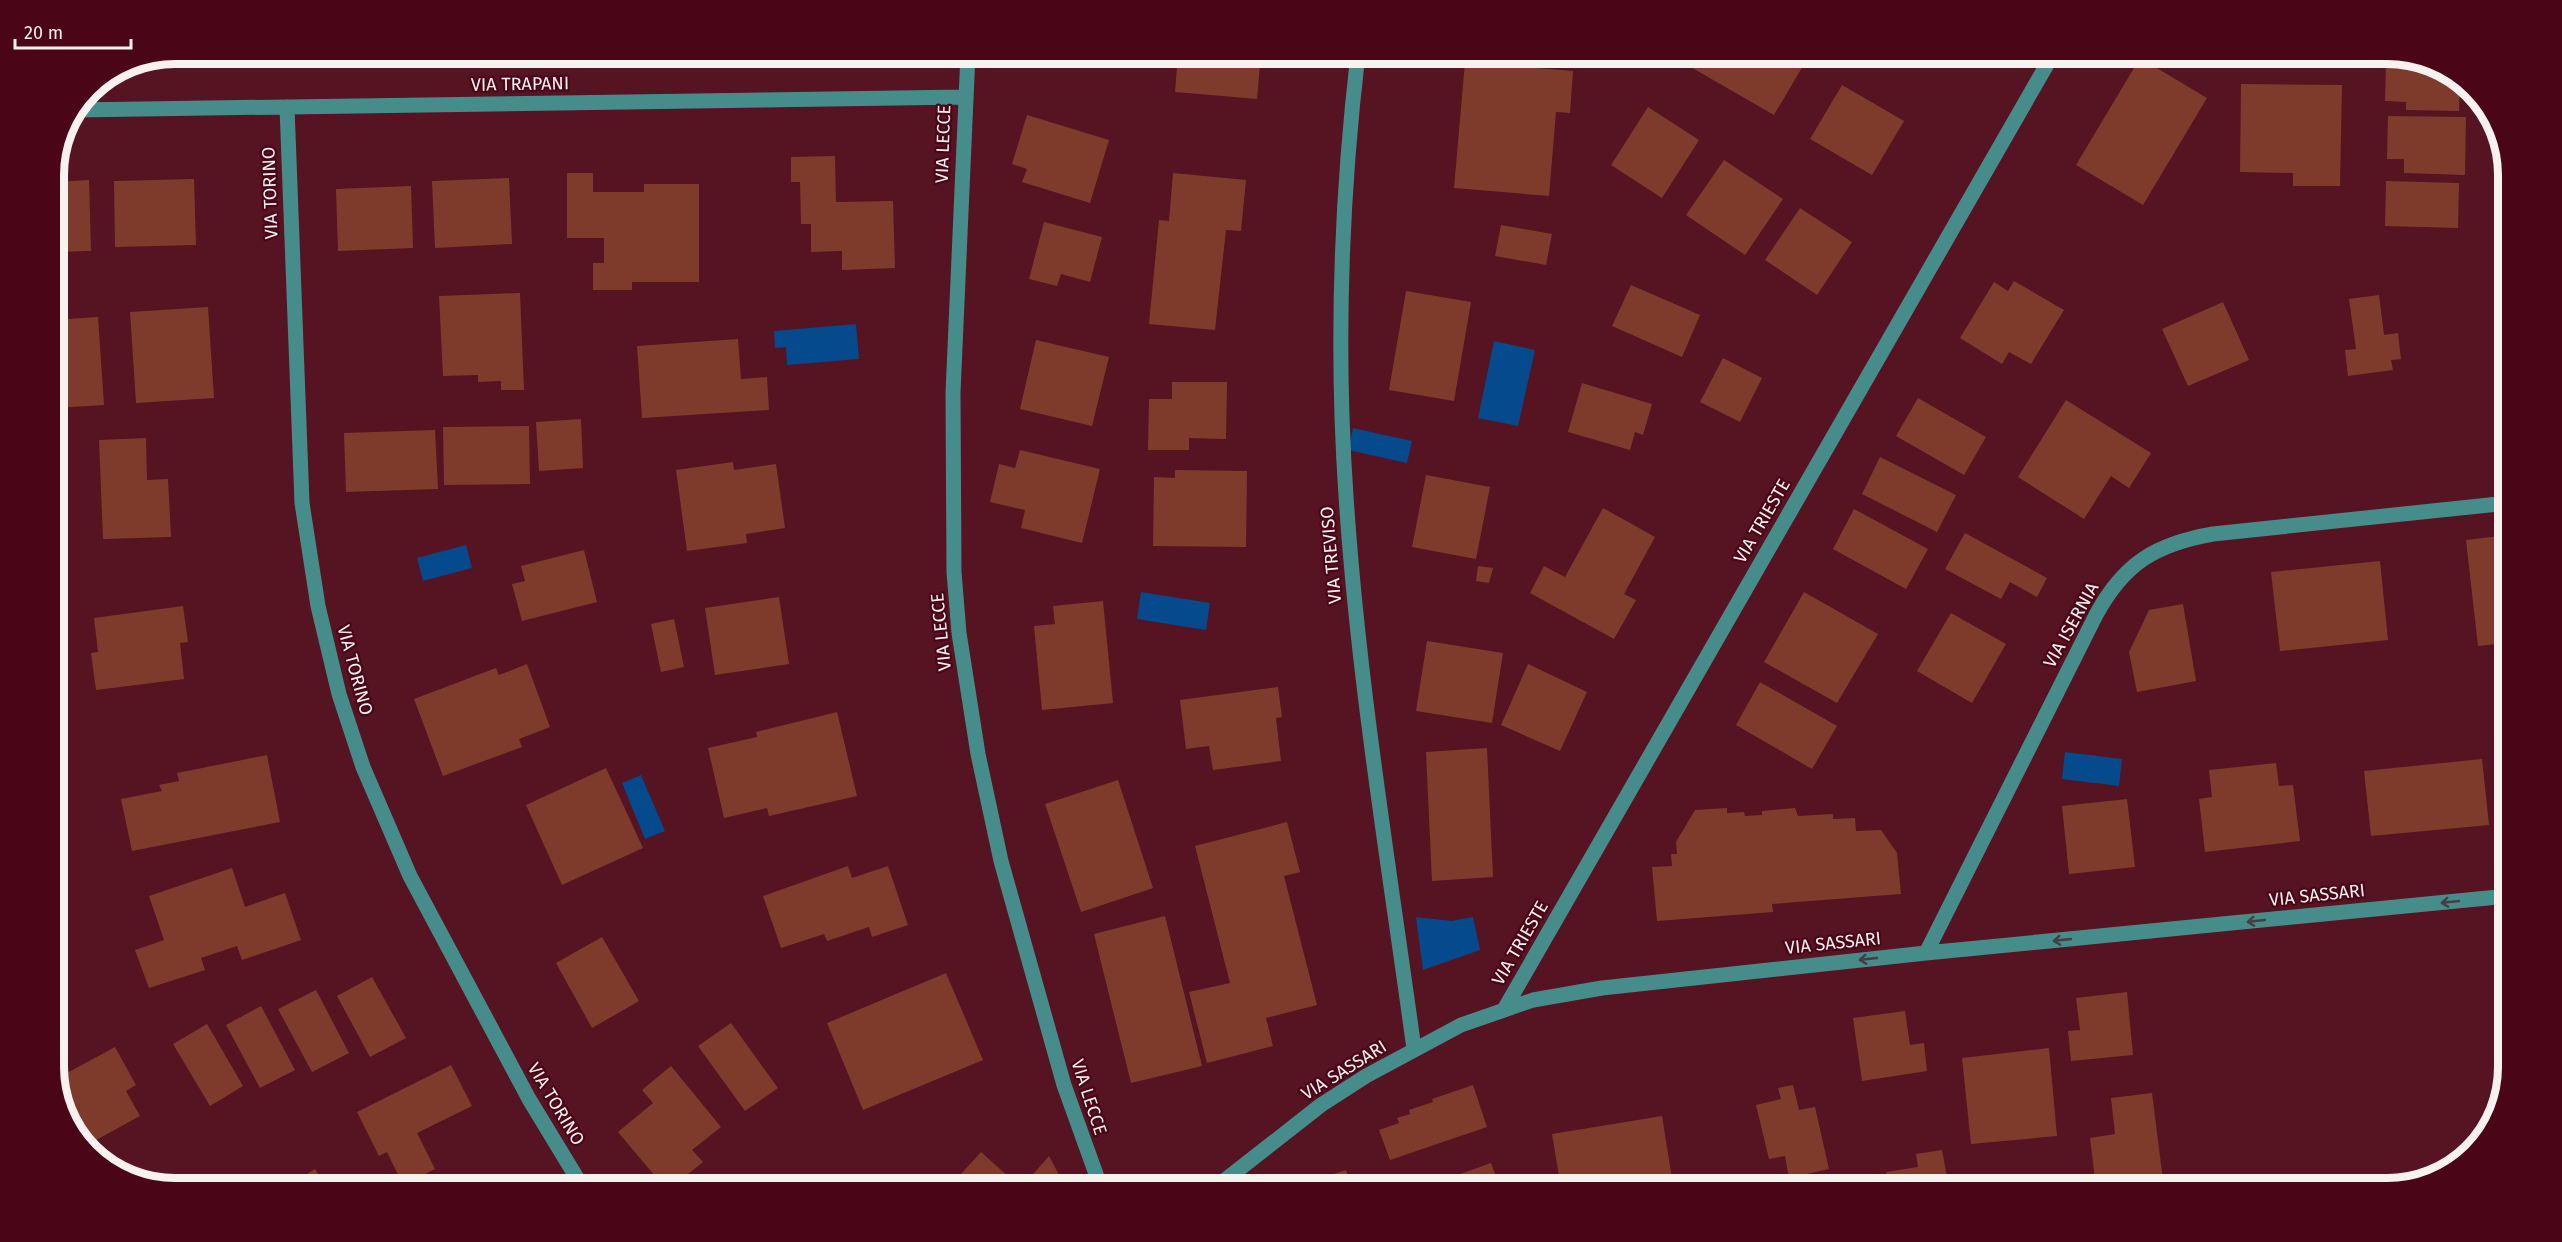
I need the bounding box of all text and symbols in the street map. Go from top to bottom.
scale bar [15,12,130,50]
text: 20 m [24,22,63,44]
street label: VIA TRAPANI [471,72,569,96]
street label: VIA LECCE [931,105,955,183]
street label: VIA TORINO [257,146,283,240]
street label: VIA TRIESTE [1729,475,1795,567]
street label: VIA TREVISO [1316,505,1346,605]
street label: VIA ISERNIA [2039,578,2104,671]
street label: VIA LECCE [926,592,956,672]
street label: VIA TORINO [332,622,378,718]
street label: VIA SASSARI [2268,879,2366,911]
street label: VIA TRIESTE [1487,897,1553,989]
one-way arrow [2440,897,2460,908]
one-way arrow [2246,916,2266,927]
street label: VIA SASSARI [1784,927,1882,959]
one-way arrow [2052,935,2072,946]
one-way arrow [1858,954,1878,965]
street label: VIA SASSARI [1297,1035,1391,1105]
street label: VIA LECCE [1066,1056,1112,1138]
street label: VIA TORINO [523,1059,589,1149]

